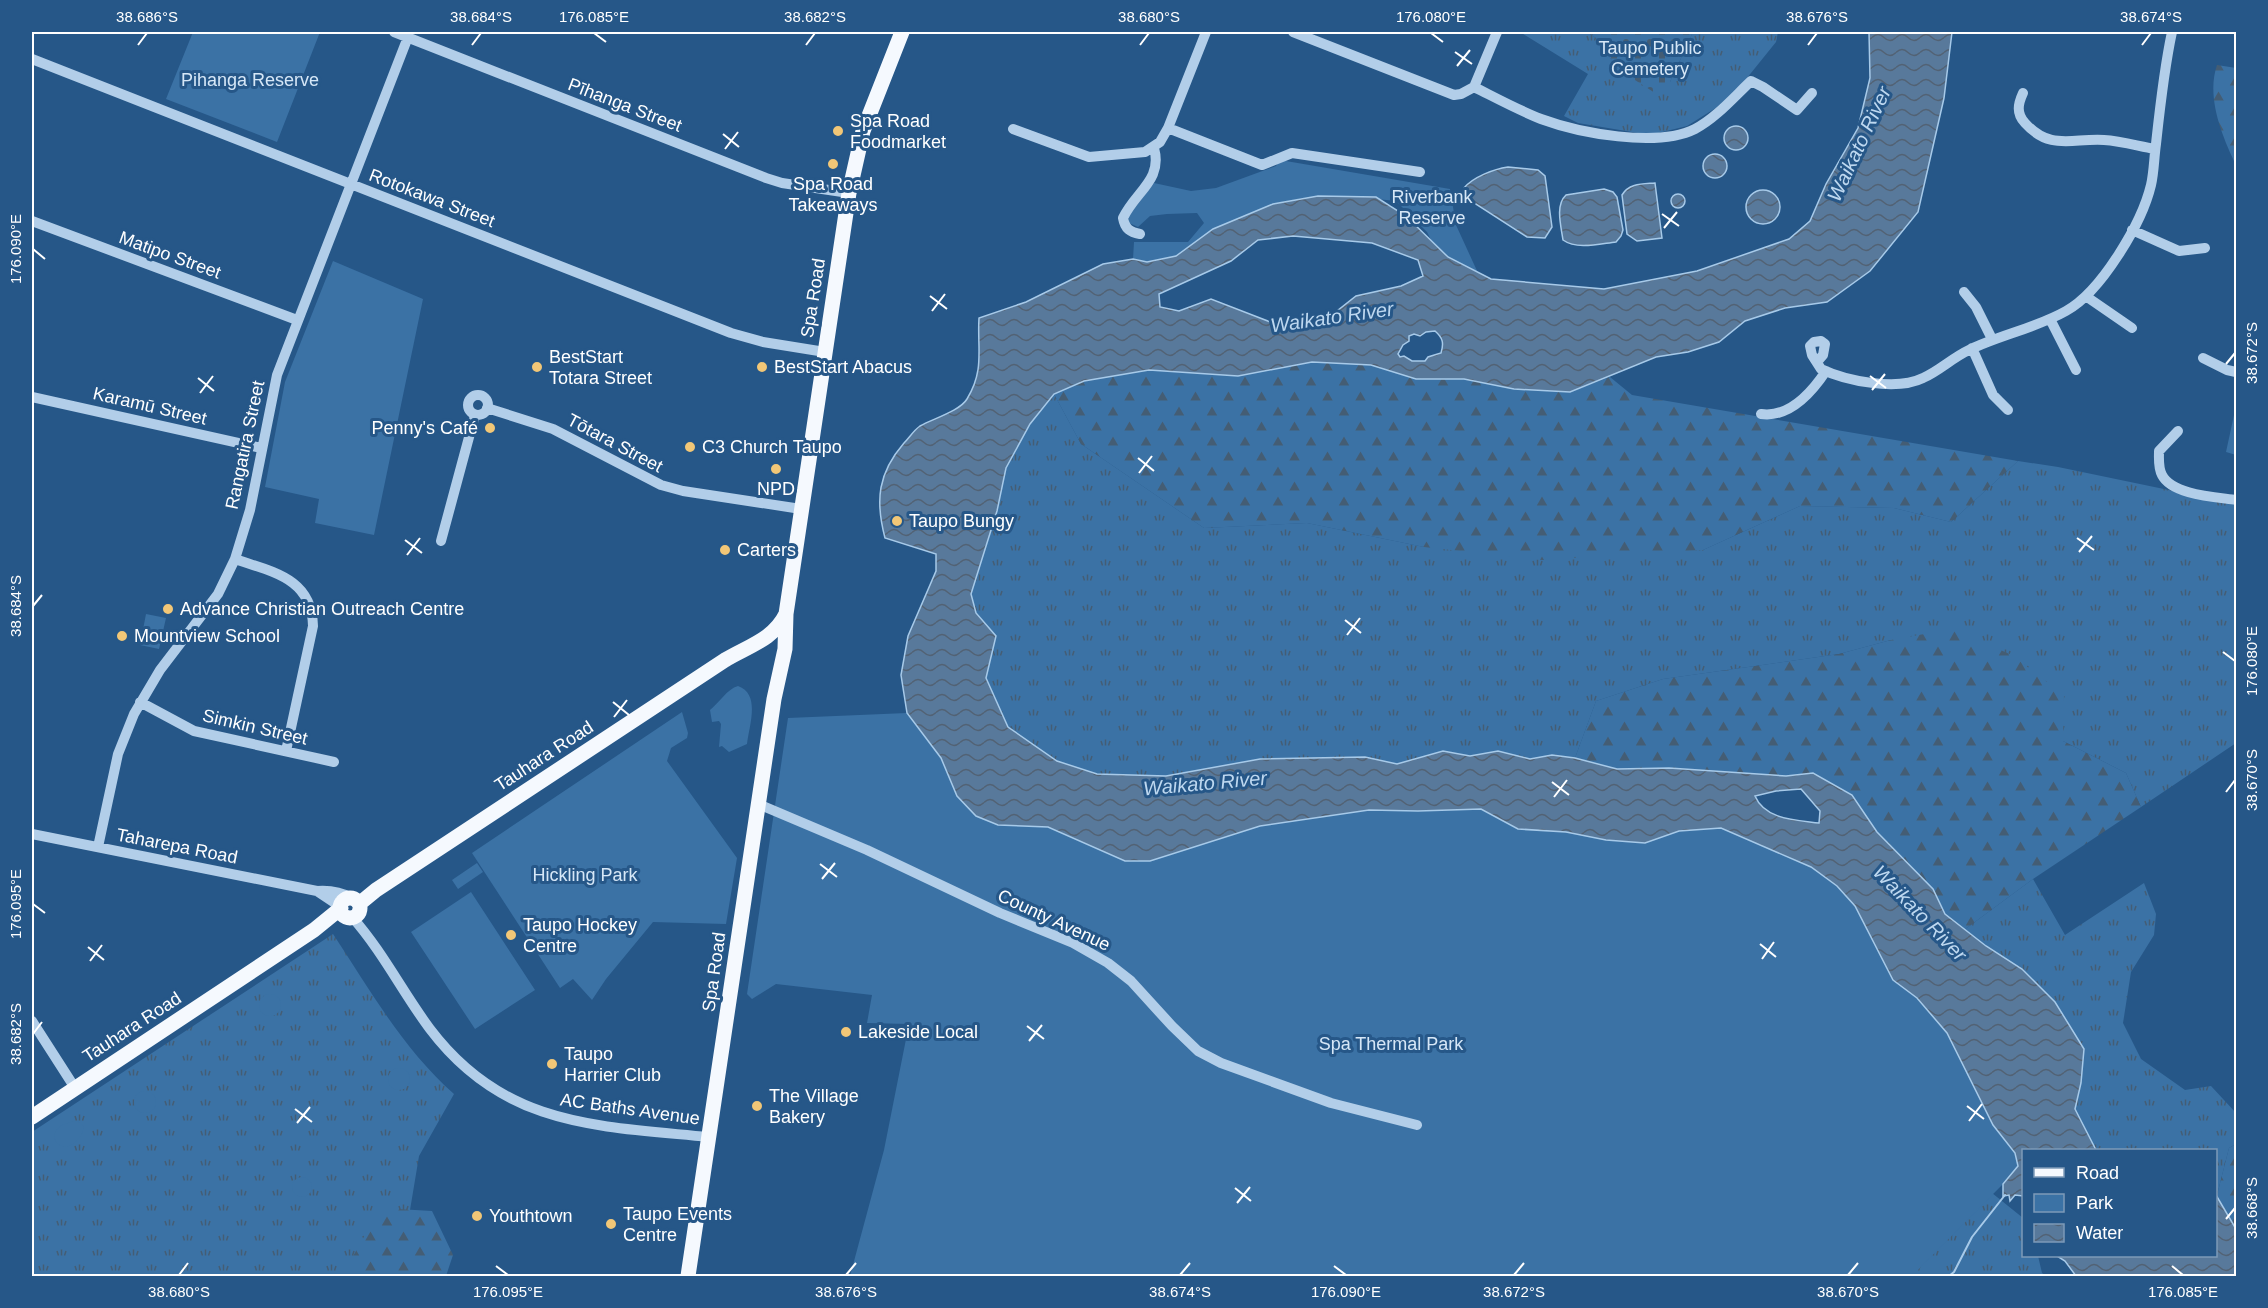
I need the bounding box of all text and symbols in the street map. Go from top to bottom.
text: 38.686°S [116,8,178,25]
text: 38.684°S [450,8,512,25]
text: 176.085°E [559,8,629,25]
text: 38.682°S [784,8,846,25]
text: 38.680°S [1118,8,1180,25]
text: 176.080°E [1396,8,1466,25]
text: 38.676°S [1786,8,1848,25]
text: 38.674°S [2120,8,2182,25]
park label: Taupo Public Cemetery [1598,38,1702,79]
park label: Pihanga Reserve [181,70,319,90]
street label: Pīhanga Street [565,74,685,136]
water label: Waikato River [1823,82,1896,205]
place label: Spa Road Foodmarket [850,111,946,152]
marker: Spa Road Foodmarket [831,124,845,138]
marker: Spa Road Takeaways [826,157,840,171]
street label: Rotokawa Street [366,165,498,231]
place label: Spa Road Takeaways [788,174,878,215]
park label: Riverbank Reserve [1391,187,1474,228]
text: 176.090°E [7,214,24,284]
street label: Matipo Street [116,227,224,283]
street label: Spa Road [797,257,829,339]
water label: Waikato River [1269,297,1396,337]
text: 38.672°S [2243,322,2260,384]
place label: BestStart Totara Street [549,347,652,388]
place label: BestStart Abacus [774,357,912,377]
marker: BestStart Totara Street [530,360,544,374]
marker: BestStart Abacus [755,360,769,374]
street label: Rangatira Street [222,379,268,511]
street label: Karamū Street [91,383,209,429]
street label: Tōtara Street [564,410,666,476]
place label: Penny's Café [372,418,478,438]
marker: Penny's Café [483,421,497,435]
place label: C3 Church Taupo [702,437,842,457]
marker: C3 Church Taupo [683,440,697,454]
marker: NPD [769,462,783,476]
place label: NPD [757,479,795,499]
place label: Taupo Bungy [909,511,1014,531]
marker: Taupo Bungy [890,514,904,528]
place label: Carters [737,540,796,560]
marker: Carters [718,543,732,557]
text: 38.684°S [7,575,24,637]
place label: Advance Christian Outreach Centre [180,599,464,619]
marker: Advance Christian Outreach Centre [161,602,175,616]
place label: Mountview School [134,626,280,646]
text: 176.080°E [2243,626,2260,696]
marker: Mountview School [115,629,129,643]
street label: Simkin Street [201,705,309,749]
street label: Tauhara Road [491,717,597,795]
text: 38.670°S [2243,749,2260,811]
water label: Waikato River [1142,767,1269,799]
street label: Taharepa Road [115,824,239,868]
water label: Waikato River [1869,861,1972,966]
park label: Hickling Park [532,865,639,885]
text: 176.095°E [7,869,24,939]
street label: County Avenue [995,885,1113,955]
place label: Taupo Hockey Centre [523,915,637,956]
marker: Taupo Hockey Centre [504,928,518,942]
street label: Spa Road [699,931,729,1013]
street label: Tauhara Road [79,988,185,1066]
text: 38.682°S [7,1003,24,1065]
place label: Lakeside Local [858,1022,978,1042]
marker: Lakeside Local [839,1025,853,1039]
park label: Spa Thermal Park [1319,1034,1464,1054]
place label: Taupo Harrier Club [564,1044,661,1085]
marker: Taupo Harrier Club [545,1057,559,1071]
place label: The Village Bakery [769,1086,859,1127]
street label: AC Baths Avenue [559,1089,701,1129]
marker: The Village Bakery [750,1099,764,1113]
legend [2022,1149,2217,1257]
text: Road [2076,1163,2119,1183]
text: 38.668°S [2243,1177,2260,1239]
text: Park [2076,1193,2114,1213]
place label: Taupo Events Centre [623,1204,732,1245]
place label: Youthtown [489,1206,572,1226]
marker: Youthtown [470,1209,484,1223]
marker: Taupo Events Centre [604,1217,618,1231]
text: Water [2076,1223,2123,1243]
text: 38.680°S [148,1283,210,1300]
text: 176.095°E [473,1283,543,1300]
text: 38.676°S [815,1283,877,1300]
text: 38.674°S [1149,1283,1211,1300]
text: 176.090°E [1311,1283,1381,1300]
text: 38.672°S [1483,1283,1545,1300]
text: 38.670°S [1817,1283,1879,1300]
text: 176.085°E [2148,1283,2218,1300]

